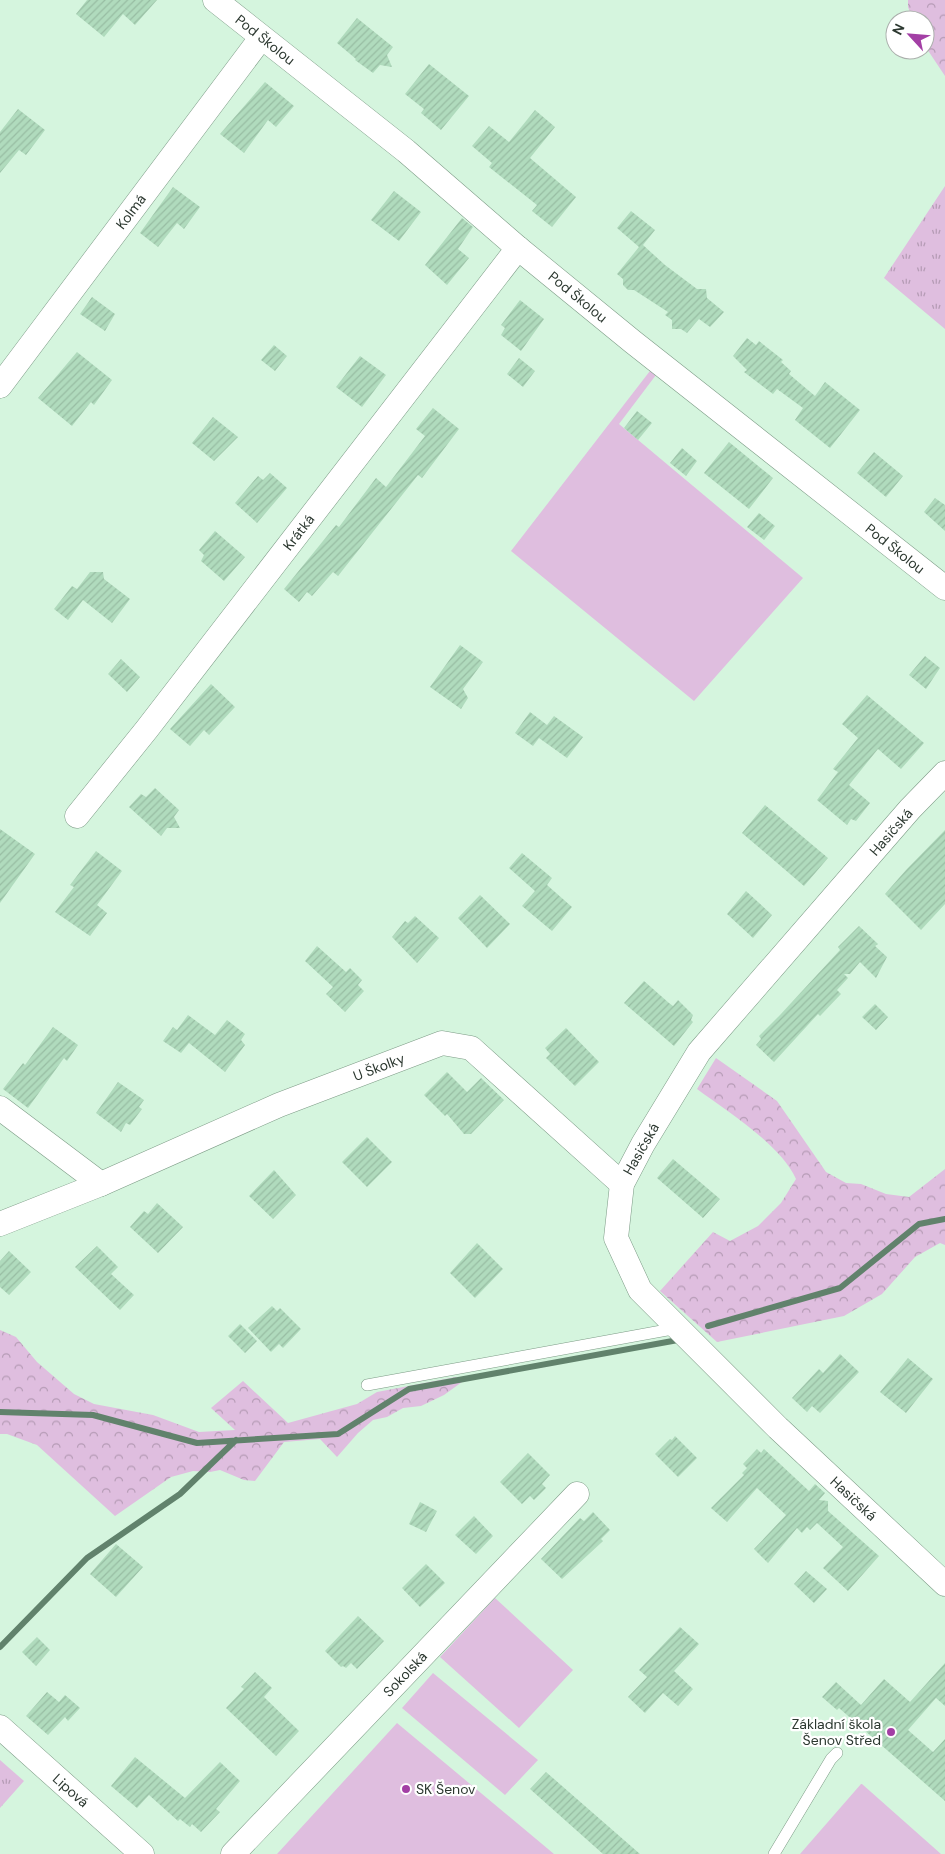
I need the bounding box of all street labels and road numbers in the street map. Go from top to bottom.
street label: Pod Školou [232,11,299,69]
street label: Kolmá [112,190,150,233]
street label: Pod Školou [545,268,611,326]
street label: Krátká [279,511,318,554]
street label: Pod Školou [862,520,929,578]
street label: Hasičská [865,805,917,859]
street label: U Školky [350,1049,407,1085]
street label: Hasičská [619,1120,663,1178]
street label: Hasičská [826,1472,881,1525]
street label: Sokolská [379,1647,431,1700]
street label: Lipová [49,1770,93,1811]

